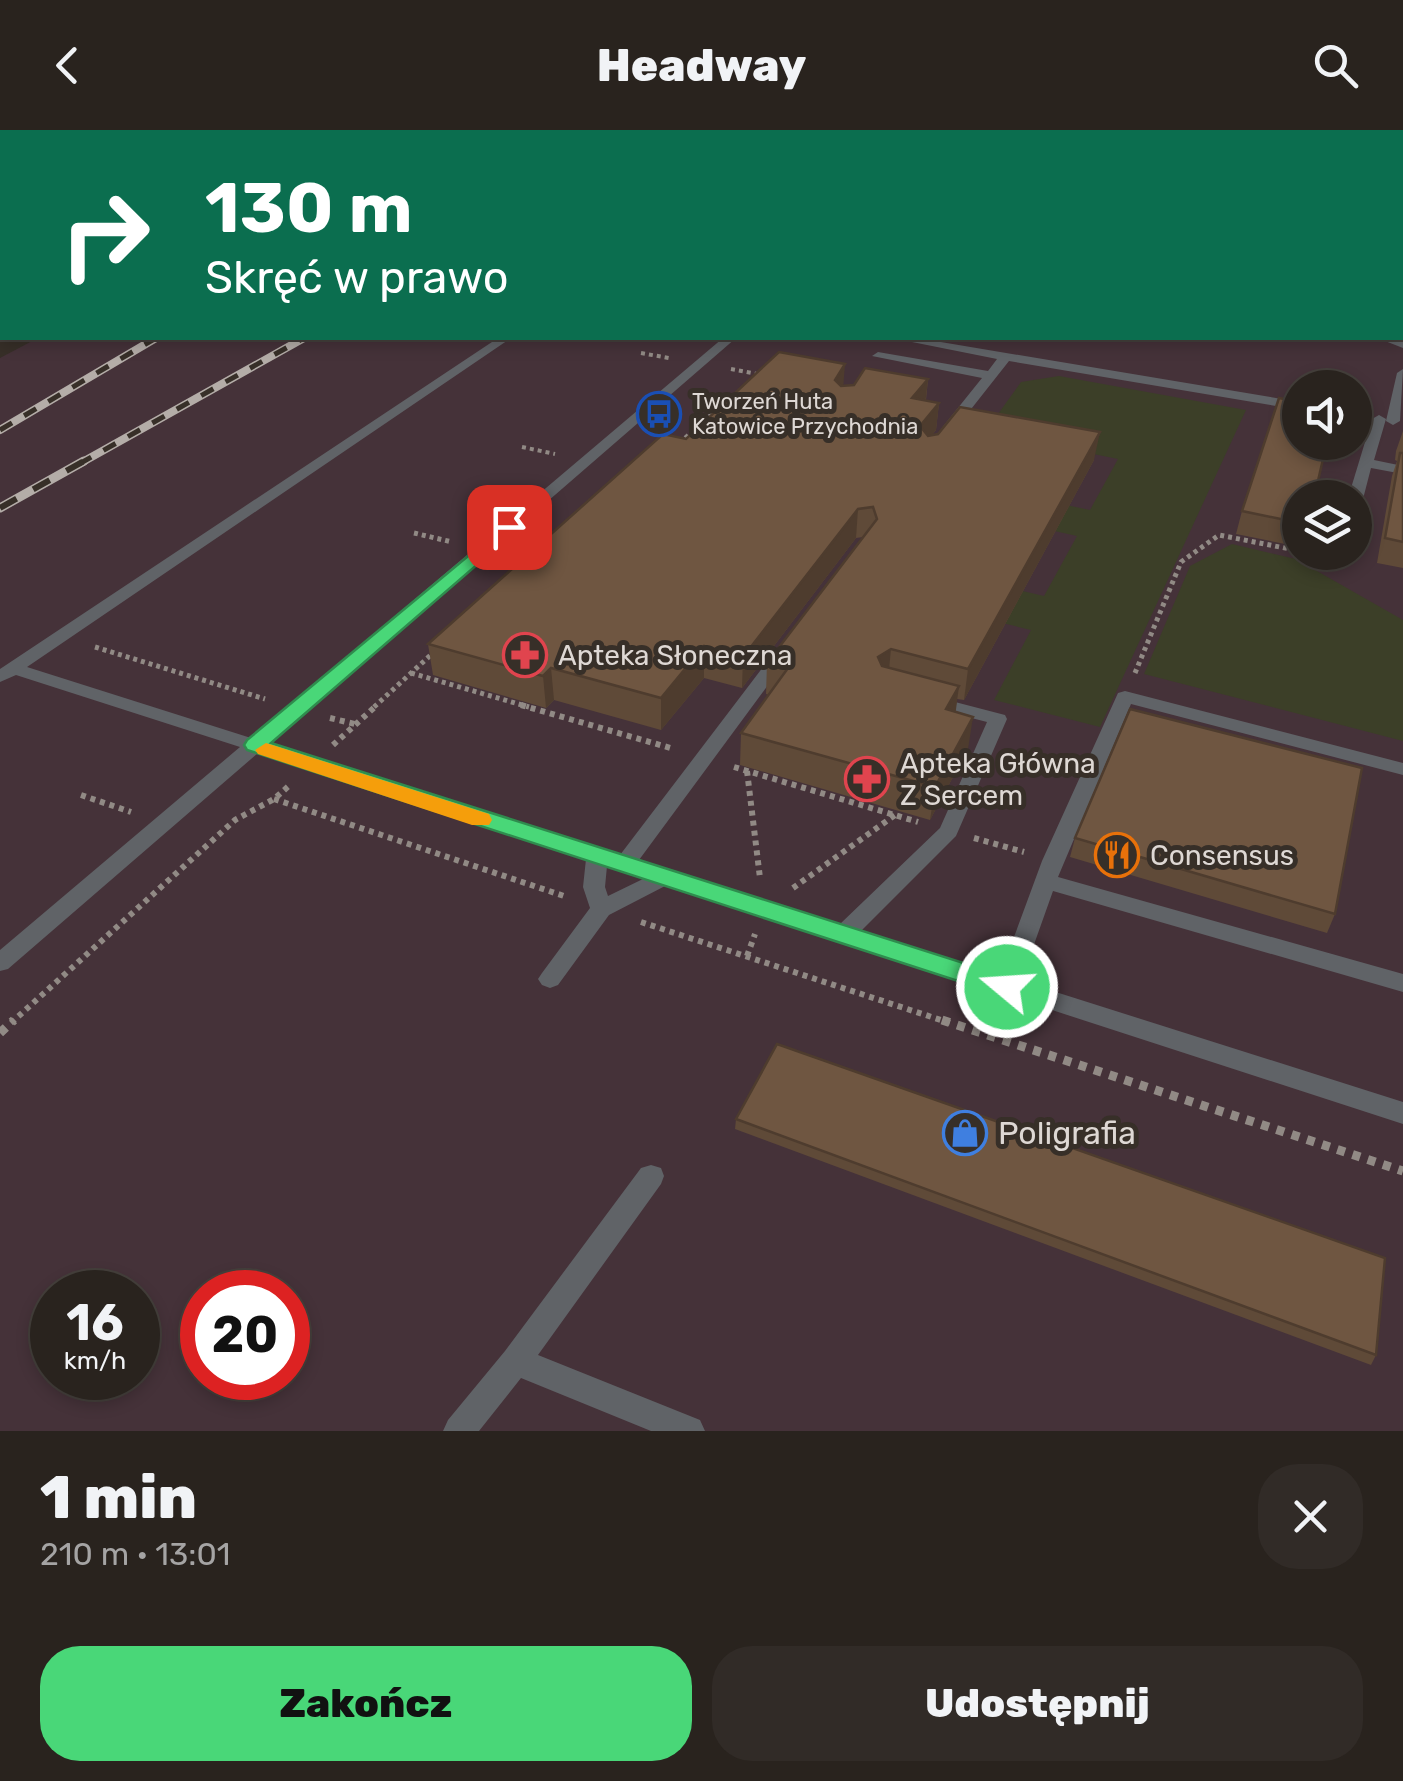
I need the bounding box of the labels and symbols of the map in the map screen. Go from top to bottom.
place label: Tworzeń Huta Katowice Przychodnia [692,388,918,440]
bus stop icon: Tworzeń Huta Katowice Przychodnia [636,391,682,437]
pin [467,485,552,570]
pharmacy icon: Apteka Słoneczna [502,632,548,678]
place label: Apteka Słoneczna [558,639,792,672]
place label: Apteka Główna Z Sercem [900,747,1096,812]
pharmacy icon: Apteka Główna Z Sercem [844,756,890,802]
restaurant icon: Consensus [1094,832,1140,878]
place label: Consensus [1150,839,1294,872]
position arrow [955,935,1059,1039]
shop icon: Poligrafia [942,1110,988,1156]
place label: Poligrafia [998,1114,1136,1152]
speed limit sign: 20 [180,1270,310,1400]

